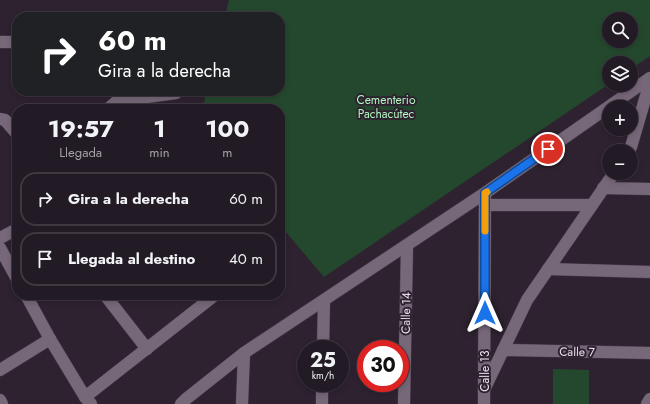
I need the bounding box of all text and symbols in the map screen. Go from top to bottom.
map controls [602,12,638,180]
button: search [602,12,638,48]
text: 60 m [98,20,167,61]
icon: right [32,28,84,80]
button: layers [602,56,638,92]
text: Gira a la derecha [98,58,231,84]
park label: Cementerio Pachacútec [356,91,416,123]
button: + [602,100,638,136]
text: 19:57 [48,111,114,146]
text: 1 [153,111,166,146]
text: 100 [205,111,249,146]
pin [531,132,565,166]
icon: arrive [537,138,559,160]
text: Llegada [59,143,102,162]
text: min [149,143,170,162]
text: m [222,143,232,162]
button: − [602,144,638,180]
icon: right [34,188,56,210]
text: Gira a la derecha [68,188,189,210]
text: 60 m [229,188,263,210]
icon: arrive [34,248,56,270]
text: Llegada al destino [68,248,195,270]
text: 40 m [229,248,263,270]
street label: Calle 14 [397,292,415,334]
position arrow [464,292,506,334]
speed limit sign: 30 [357,340,409,392]
street label: Calle 7 [559,343,596,361]
text: 25 [310,346,336,375]
street label: Calle 13 [476,350,494,392]
text: km/h [312,368,334,383]

